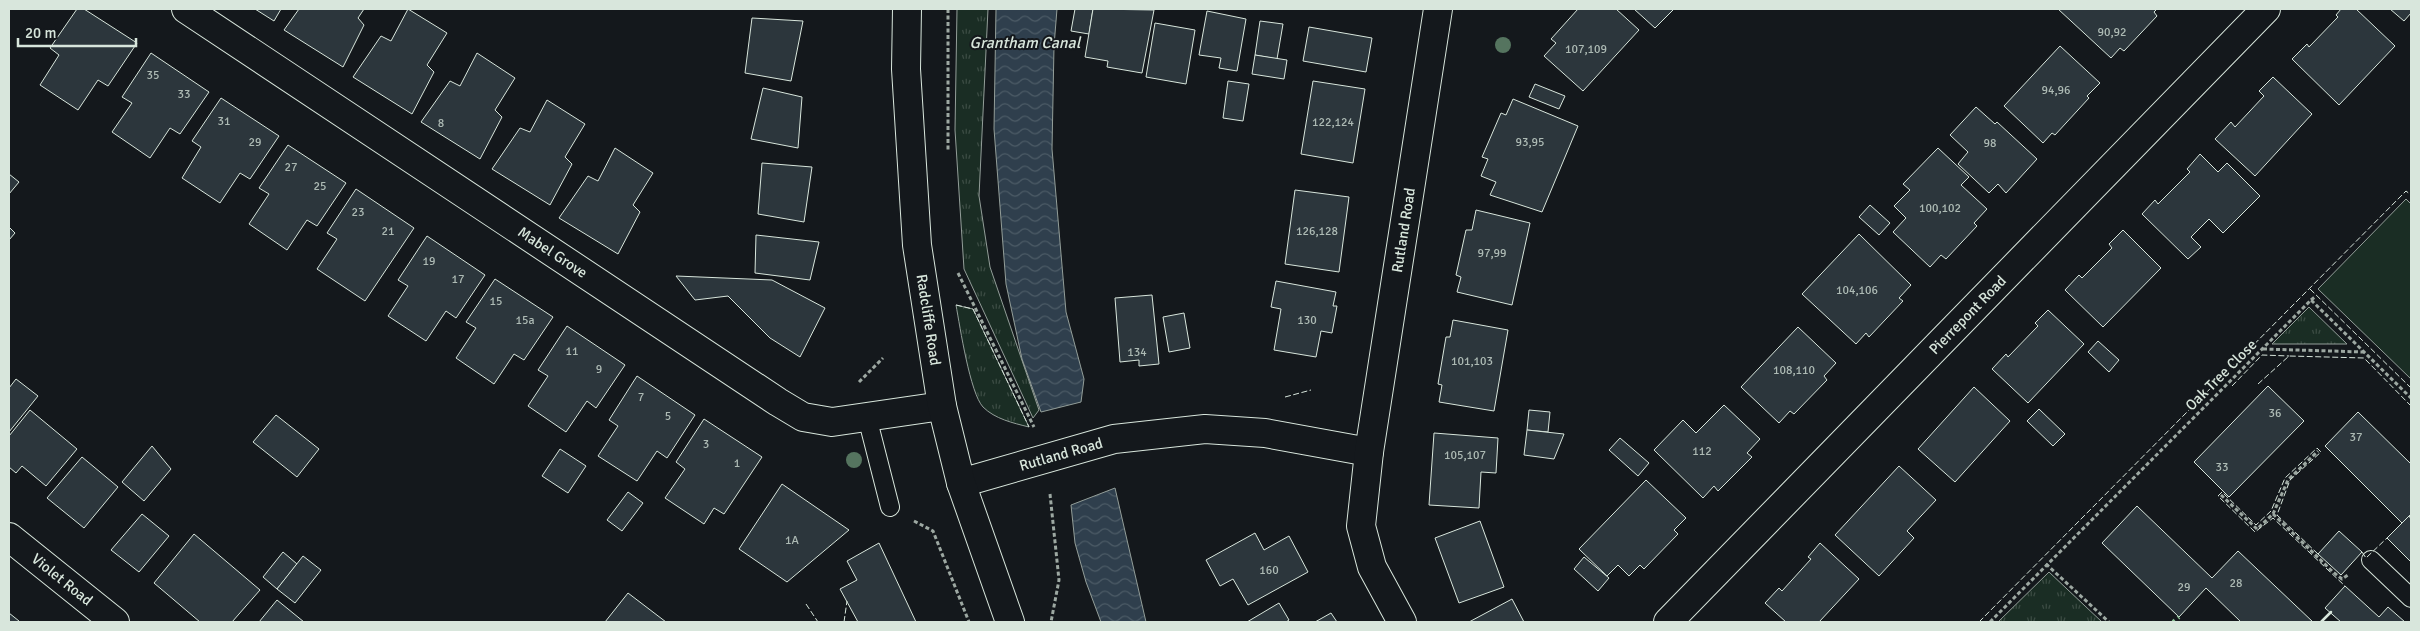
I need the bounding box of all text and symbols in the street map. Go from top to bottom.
scale bar [18,15,135,47]
text: 20 m [25,24,56,42]
house number: 90,92 [2097,25,2127,40]
water label: Grantham Canal [970,33,1082,53]
house number: 107,109 [1565,42,1607,57]
house number: 35 [147,68,159,83]
house number: 94,96 [2041,83,2071,98]
house number: 33 [178,87,190,102]
house number: 31 [218,114,230,129]
house number: 122,124 [1312,115,1355,130]
house number: 8 [438,116,444,131]
house number: 29 [249,135,261,150]
house number: 93,95 [1515,135,1545,150]
house number: 98 [1984,136,1996,151]
house number: 27 [285,160,297,175]
house number: 25 [314,179,326,194]
street label: Rutland Road [1388,186,1419,274]
house number: 100,102 [1919,201,1961,216]
house number: 23 [352,205,364,220]
street label: Mabel Grove [514,223,591,282]
house number: 21 [382,224,394,239]
house number: 126,128 [1296,224,1338,239]
house number: 97,99 [1477,246,1507,261]
house number: 19 [423,254,435,269]
house number: 17 [452,272,464,287]
street label: Pierrepont Road [1925,272,2010,358]
street label: Radcliffe Road [913,273,945,367]
house number: 104,106 [1836,283,1878,298]
house number: 15 [490,294,502,309]
house number: 15a [515,313,535,328]
house number: 130 [1297,313,1317,328]
street label: Oak Tree Close [2182,336,2260,414]
house number: 11 [566,344,578,359]
house number: 134 [1127,345,1147,360]
house number: 101,103 [1451,354,1493,369]
house number: 9 [596,362,602,377]
house number: 108,110 [1773,363,1815,378]
house number: 7 [638,390,644,405]
house number: 36 [2269,406,2281,421]
house number: 5 [665,409,671,424]
house number: 37 [2350,430,2362,445]
street label: Rutland Road [1017,434,1105,475]
house number: 3 [703,437,709,452]
house number: 112 [1692,444,1712,459]
house number: 105,107 [1444,448,1486,463]
house number: 1 [734,456,740,471]
house number: 33 [2216,460,2228,475]
house number: 1A [785,533,800,548]
street label: Violet Road [28,550,96,609]
house number: 160 [1259,563,1279,578]
house number: 28 [2230,576,2242,591]
house number: 29 [2178,580,2190,595]

